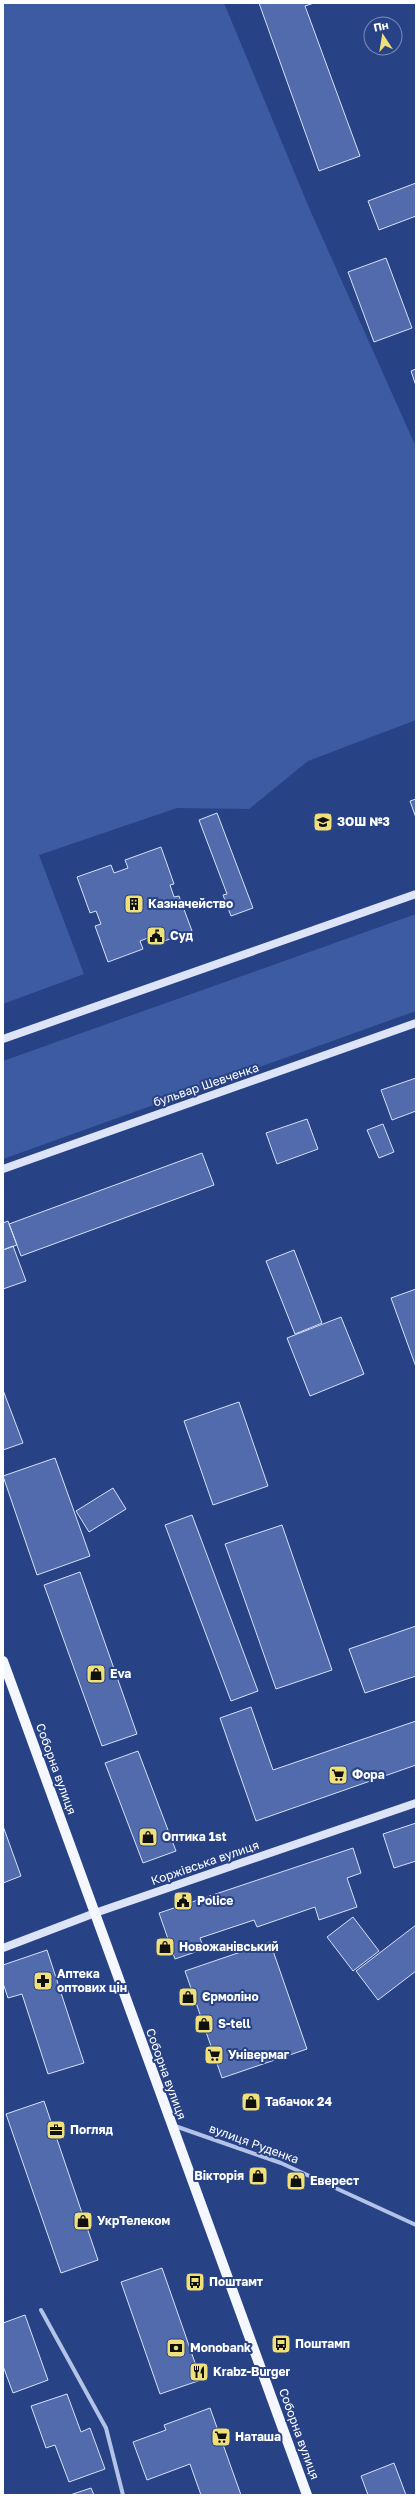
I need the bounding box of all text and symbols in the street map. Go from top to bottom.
north arrow [363,16,403,56]
text: Пн [372,18,390,34]
school or university icon: ЗОШ №3 [312,811,334,833]
place label: ЗОШ №3 [337,814,390,829]
building icon: Казначейство [123,893,145,915]
place label: Казначейство [148,896,233,911]
public building icon: Суд [145,925,167,947]
place label: Суд [170,928,193,943]
street label: бульвар Шевченка [151,1059,261,1110]
shop icon: Eva [85,1663,107,1685]
place label: Eva [110,1666,131,1681]
street label: Соборна вулиця [33,1721,80,1816]
supermarket icon: Фора [327,1764,349,1786]
place label: Фора [352,1767,385,1782]
shop icon: Оптика 1st [137,1826,159,1848]
place label: Оптика 1st [162,1829,227,1844]
street label: Коржівська вулиця [149,1837,261,1888]
public building icon: Police [172,1890,194,1912]
place label: Police [197,1893,233,1908]
shop icon: Новожанівський [154,1936,176,1958]
place label: Новожанівський [179,1939,279,1954]
place label: Аптека оптових цін [57,1966,127,1995]
pharmacy icon: Аптека оптових цін [32,1970,54,1992]
shop icon: Єрмоліно [177,1986,199,2008]
place label: Єрмоліно [202,1989,259,2004]
shop icon: S-tell [193,2013,215,2035]
place label: S-tell [218,2016,251,2031]
street label: Соборна вулиця [143,2026,190,2121]
supermarket icon: Універмаг [203,2044,225,2066]
place label: Універмаг [228,2047,290,2062]
shop icon: Табачок 24 [240,2091,262,2113]
place label: Табачок 24 [265,2094,332,2109]
office icon: Погляд [45,2119,67,2141]
street label: вулиця Руденка [207,2120,301,2167]
place label: Погляд [70,2122,114,2137]
shop icon: Вікторія [247,2165,269,2187]
place label: Вікторія [194,2168,244,2183]
shop icon: Еверест [285,2170,307,2192]
place label: Еверест [310,2173,359,2188]
shop icon: УкрТелеком [72,2210,94,2232]
place label: УкрТелеком [97,2213,170,2228]
bus stop icon: Поштамт [184,2271,206,2293]
place label: Поштамт [209,2274,263,2289]
bus stop icon: Поштамп [270,2333,292,2355]
place label: Поштамп [295,2336,350,2351]
bank icon: Monobank [165,2337,187,2359]
place label: Monobank [190,2340,251,2355]
restaurant icon: Krabz-Burger [188,2361,210,2383]
place label: Krabz-Burger [213,2364,291,2379]
street label: Соборна вулиця [276,2386,323,2481]
supermarket icon: Наташа [210,2426,232,2448]
place label: Наташа [235,2429,281,2444]

